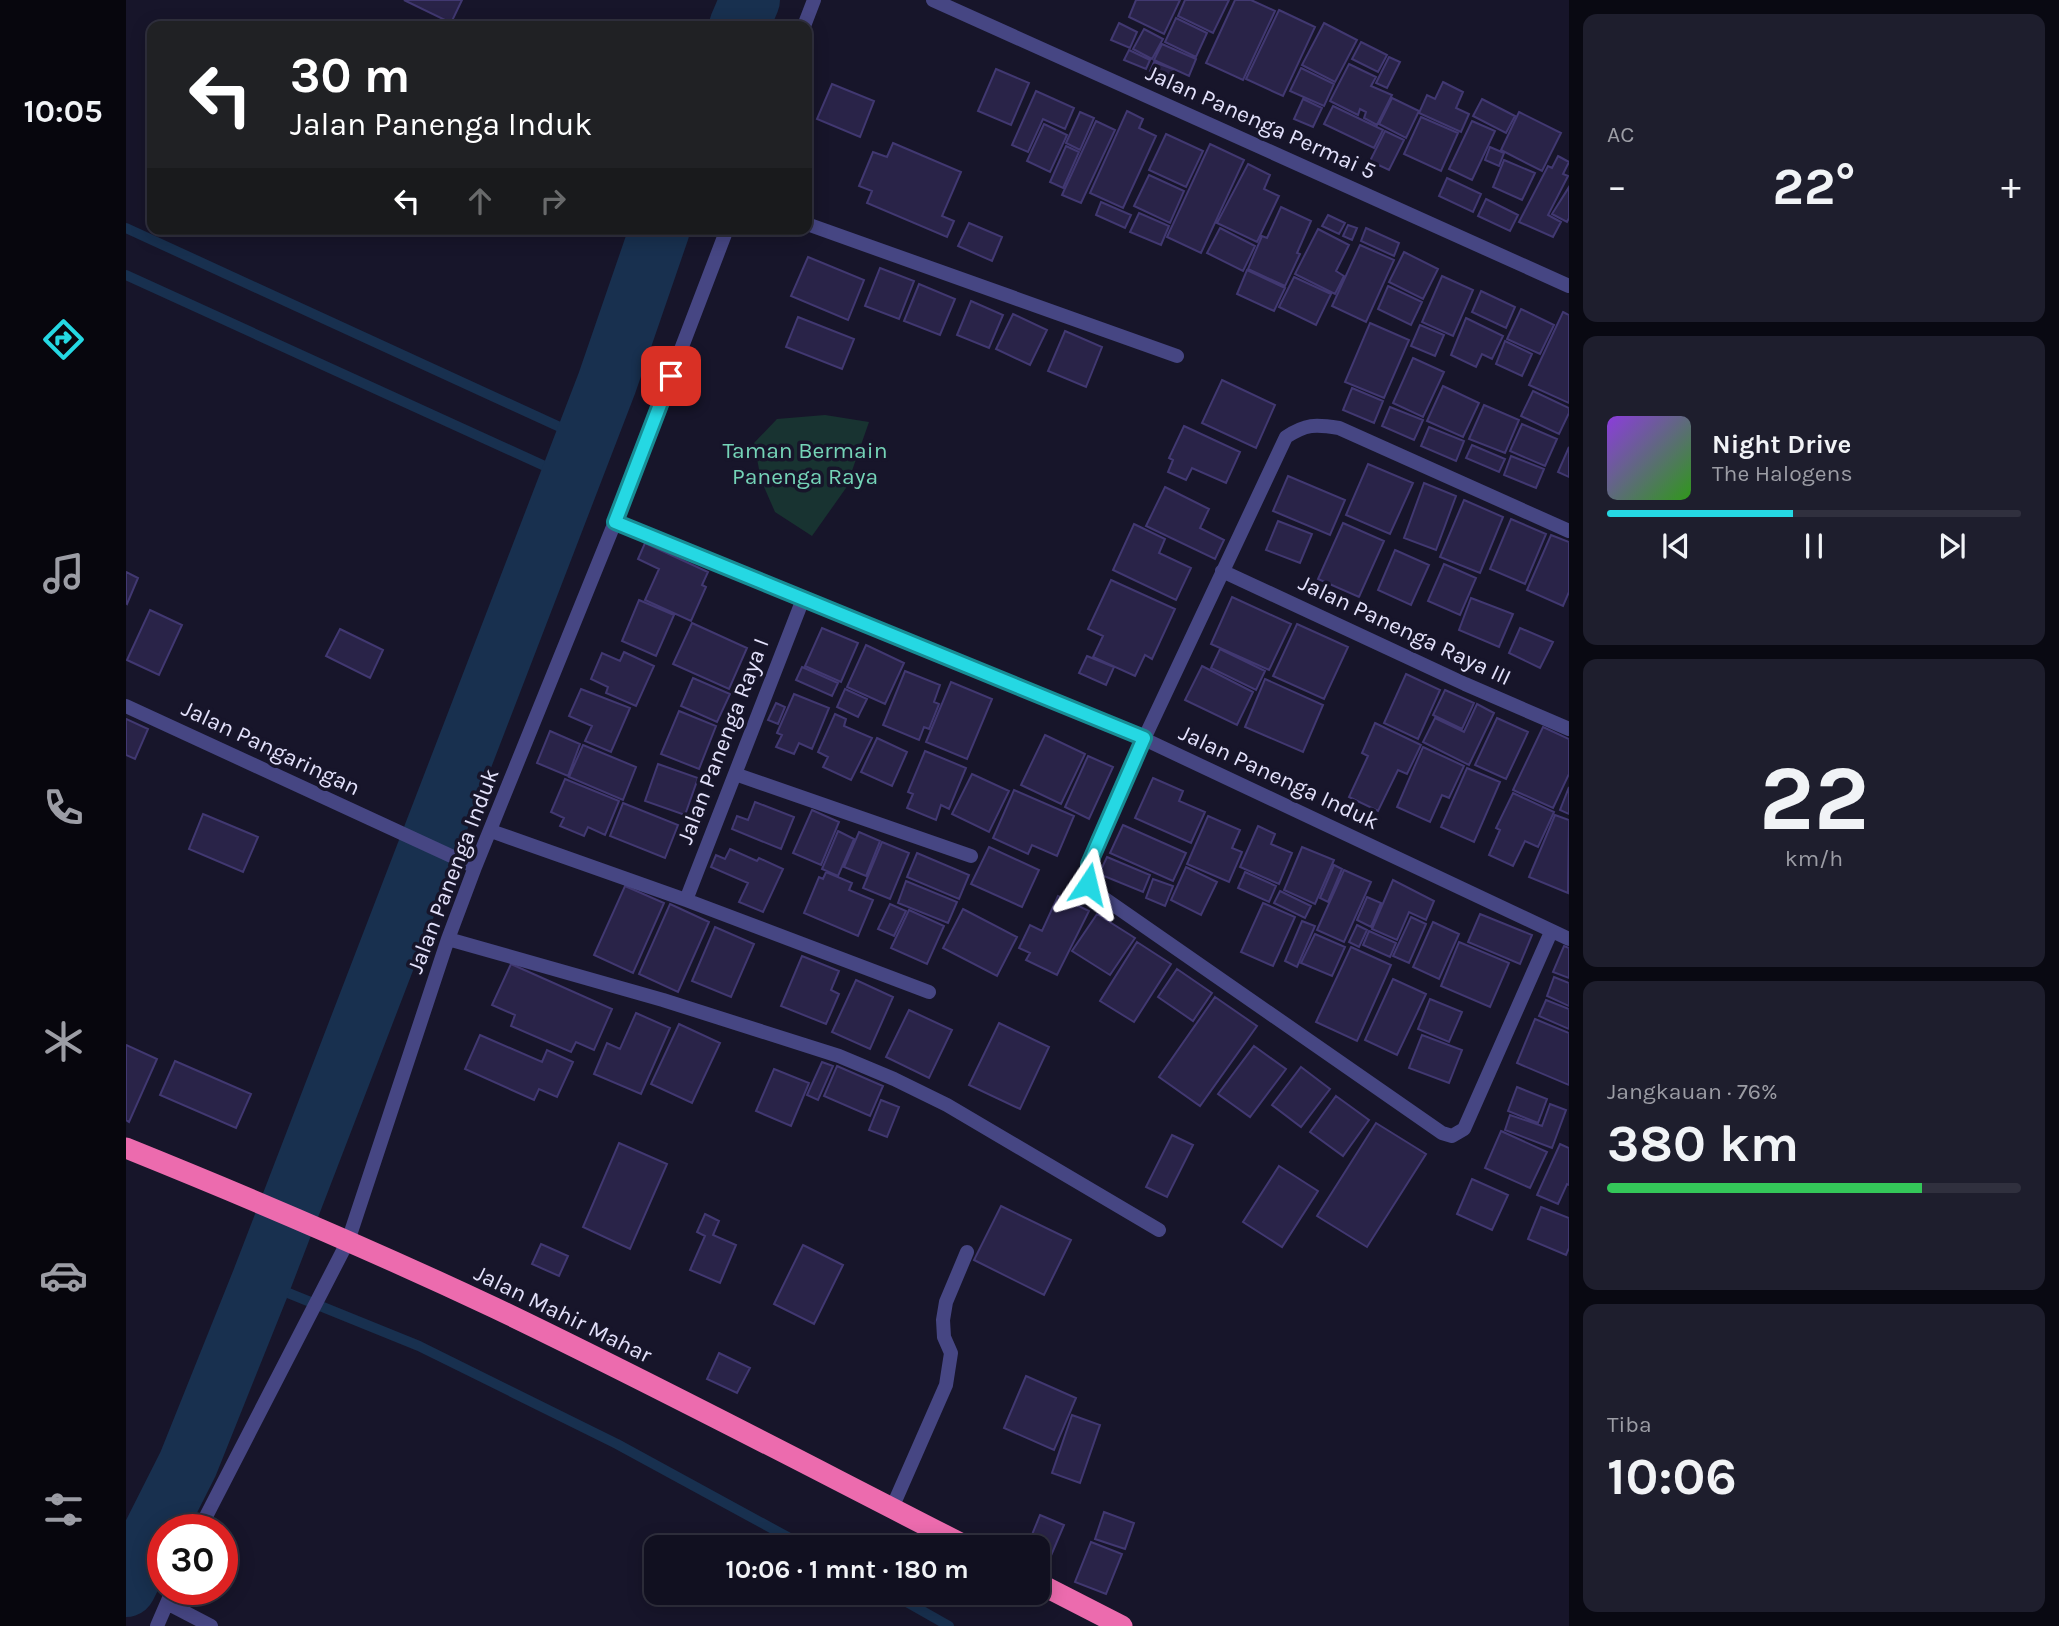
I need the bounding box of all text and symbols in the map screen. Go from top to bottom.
text: 30 m [290,47,410,104]
icon: left [175,49,266,140]
street label: Jalan Panenga Permai 5 [1142,59,1380,185]
text: 10:05 [23,93,103,130]
text: Jalan Panenga Induk [290,106,592,143]
text: AC [1607,121,1634,148]
text: 22° [1772,156,1856,217]
text: − [1607,164,1627,209]
text: + [2001,164,2021,209]
icon: left [388,182,426,220]
icon: ahead [461,182,499,220]
icon: right [534,182,572,220]
icon: directions [39,315,88,364]
pin [641,346,701,406]
icon: arrive [652,357,690,395]
text: Night Drive [1712,429,1851,460]
park label: Taman Bermain Panenga Raya [722,437,888,490]
text: The Halogens [1712,460,1852,487]
icon: previous [1657,527,1695,565]
icon: pause [1795,527,1833,565]
icon: next [1933,527,1971,565]
icon: music [39,549,88,598]
street label: Jalan Panenga Raya III [1294,569,1516,691]
street label: Jalan Panenga Raya I [671,634,775,848]
street label: Jalan Pangaringan [177,695,365,801]
street label: Jalan Panenga Induk [1175,719,1383,835]
text: 22 [1759,746,1869,852]
street label: Jalan Panenga Induk [401,765,505,977]
icon: phone [39,783,88,832]
text: km/h [1785,845,1843,872]
position arrow [1051,847,1125,921]
icon: climate [39,1017,88,1066]
text: Jangkauan · 76% [1607,1078,1778,1105]
text: 380 km [1607,1113,1799,1174]
icon: car [39,1251,88,1300]
street label: Jalan Mahir Mahar [470,1259,657,1369]
text: Tiba [1607,1411,1652,1438]
text: 10:06 [1607,1446,1737,1507]
icon: filters [39,1485,88,1534]
speed limit sign: 30 [147,1514,238,1605]
text: 10:06 · 1 mnt · 180 m [725,1554,969,1585]

